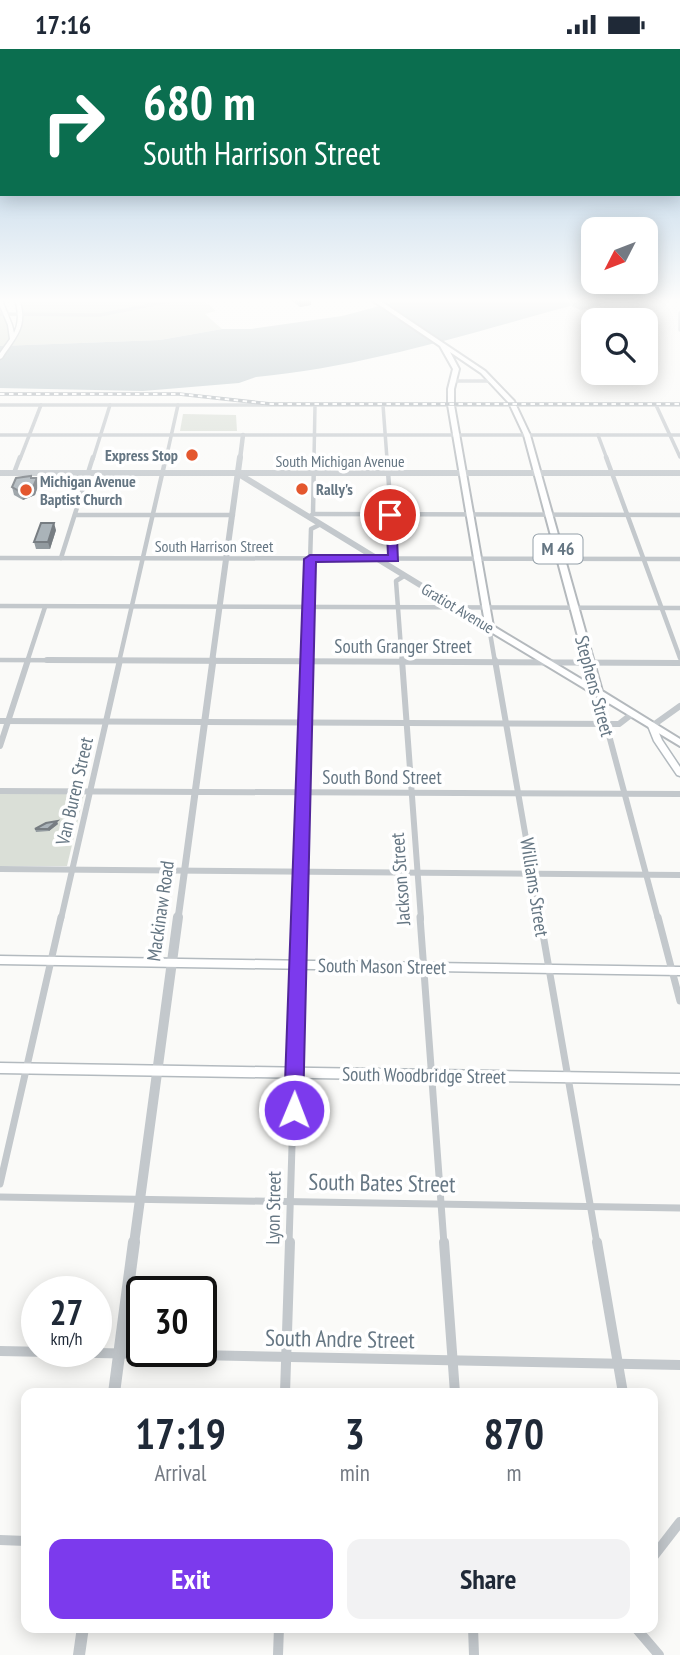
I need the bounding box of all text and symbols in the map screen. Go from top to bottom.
text: 17:16 [35,8,91,41]
text: 680 m [143,70,256,134]
icon: right [28,77,119,168]
text: South Harrison Street [143,132,380,174]
north arrow [581,217,658,294]
map controls [581,217,658,385]
button: search [581,308,658,385]
place label: Express Stop [105,445,178,465]
marker: Express Stop [184,447,200,463]
street label: South Michigan Avenue [275,451,405,471]
place label: Michigan Avenue Baptist Church [40,471,136,509]
place label: Rally's [316,479,353,499]
marker: Rally's [294,481,310,497]
marker: Michigan Avenue Baptist Church [18,482,34,498]
pin [360,485,420,545]
icon: arrive [371,496,409,534]
road number: M 46 [534,535,582,563]
street label: South Harrison Street [155,536,274,556]
street label: Gratiot Avenue [418,579,498,637]
street label: Stephens Street [570,633,620,740]
street label: South Granger Street [334,634,472,658]
street label: Van Buren Street [50,734,98,848]
street label: South Bond Street [322,765,442,789]
street label: Jackson Street [385,831,415,927]
street label: Williams Street [515,836,555,939]
street label: Mackinaw Road [141,859,179,963]
street label: South Mason Street [318,953,447,979]
street label: South Woodbridge Street [342,1062,507,1088]
position arrow [257,1073,331,1147]
street label: South Bates Street [308,1167,456,1198]
street label: Lyon Street [260,1170,286,1245]
speed limit sign: 30 [126,1276,217,1367]
text: 27 [50,1289,83,1335]
street label: South Andre Street [265,1323,416,1354]
text: km/h [51,1327,82,1350]
text: 17:19 [135,1406,226,1461]
text: 3 [345,1406,365,1461]
text: 870 [484,1406,544,1461]
text: Arrival [154,1458,206,1487]
text: min [340,1458,370,1487]
text: m [506,1458,521,1487]
button: Exit [49,1539,333,1619]
button: Share [347,1539,630,1619]

